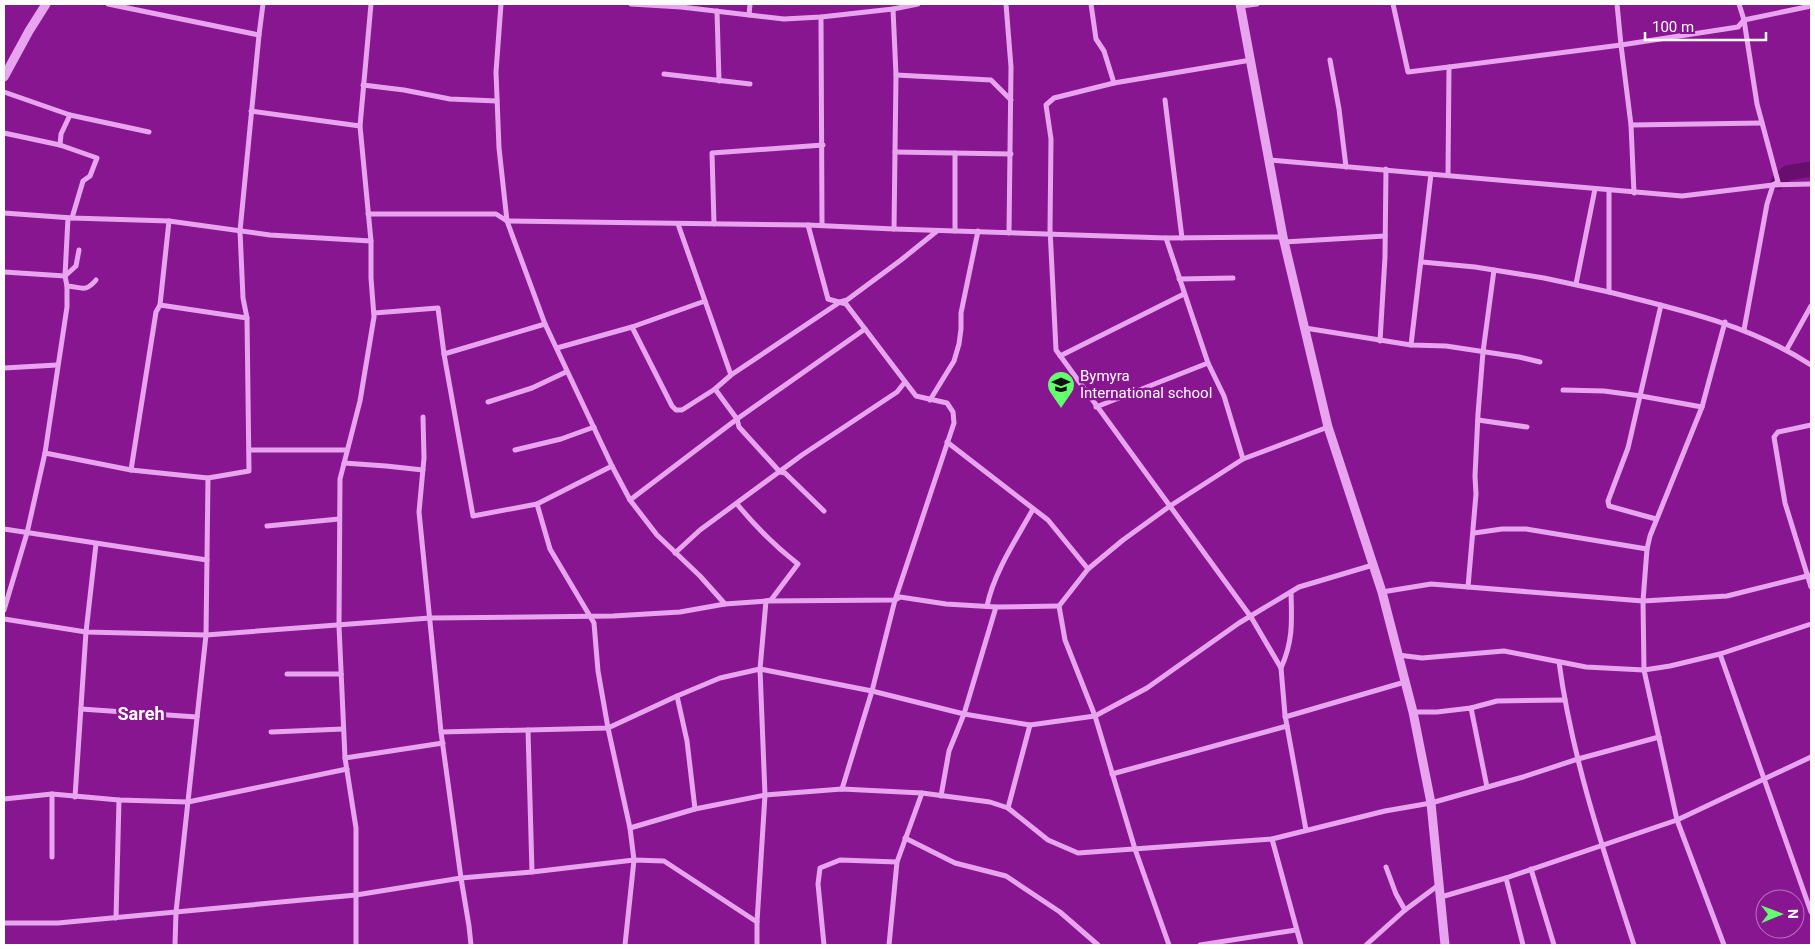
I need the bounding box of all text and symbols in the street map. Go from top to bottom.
scale bar [1645,10,1766,42]
text: 100 m [1652,18,1694,36]
place label: Bymyra International school [1080,367,1212,402]
school or university icon: Bymyra International school [1046,370,1076,409]
district label: Sareh [118,703,164,724]
north arrow [1755,889,1805,939]
text: N [1785,909,1801,919]

